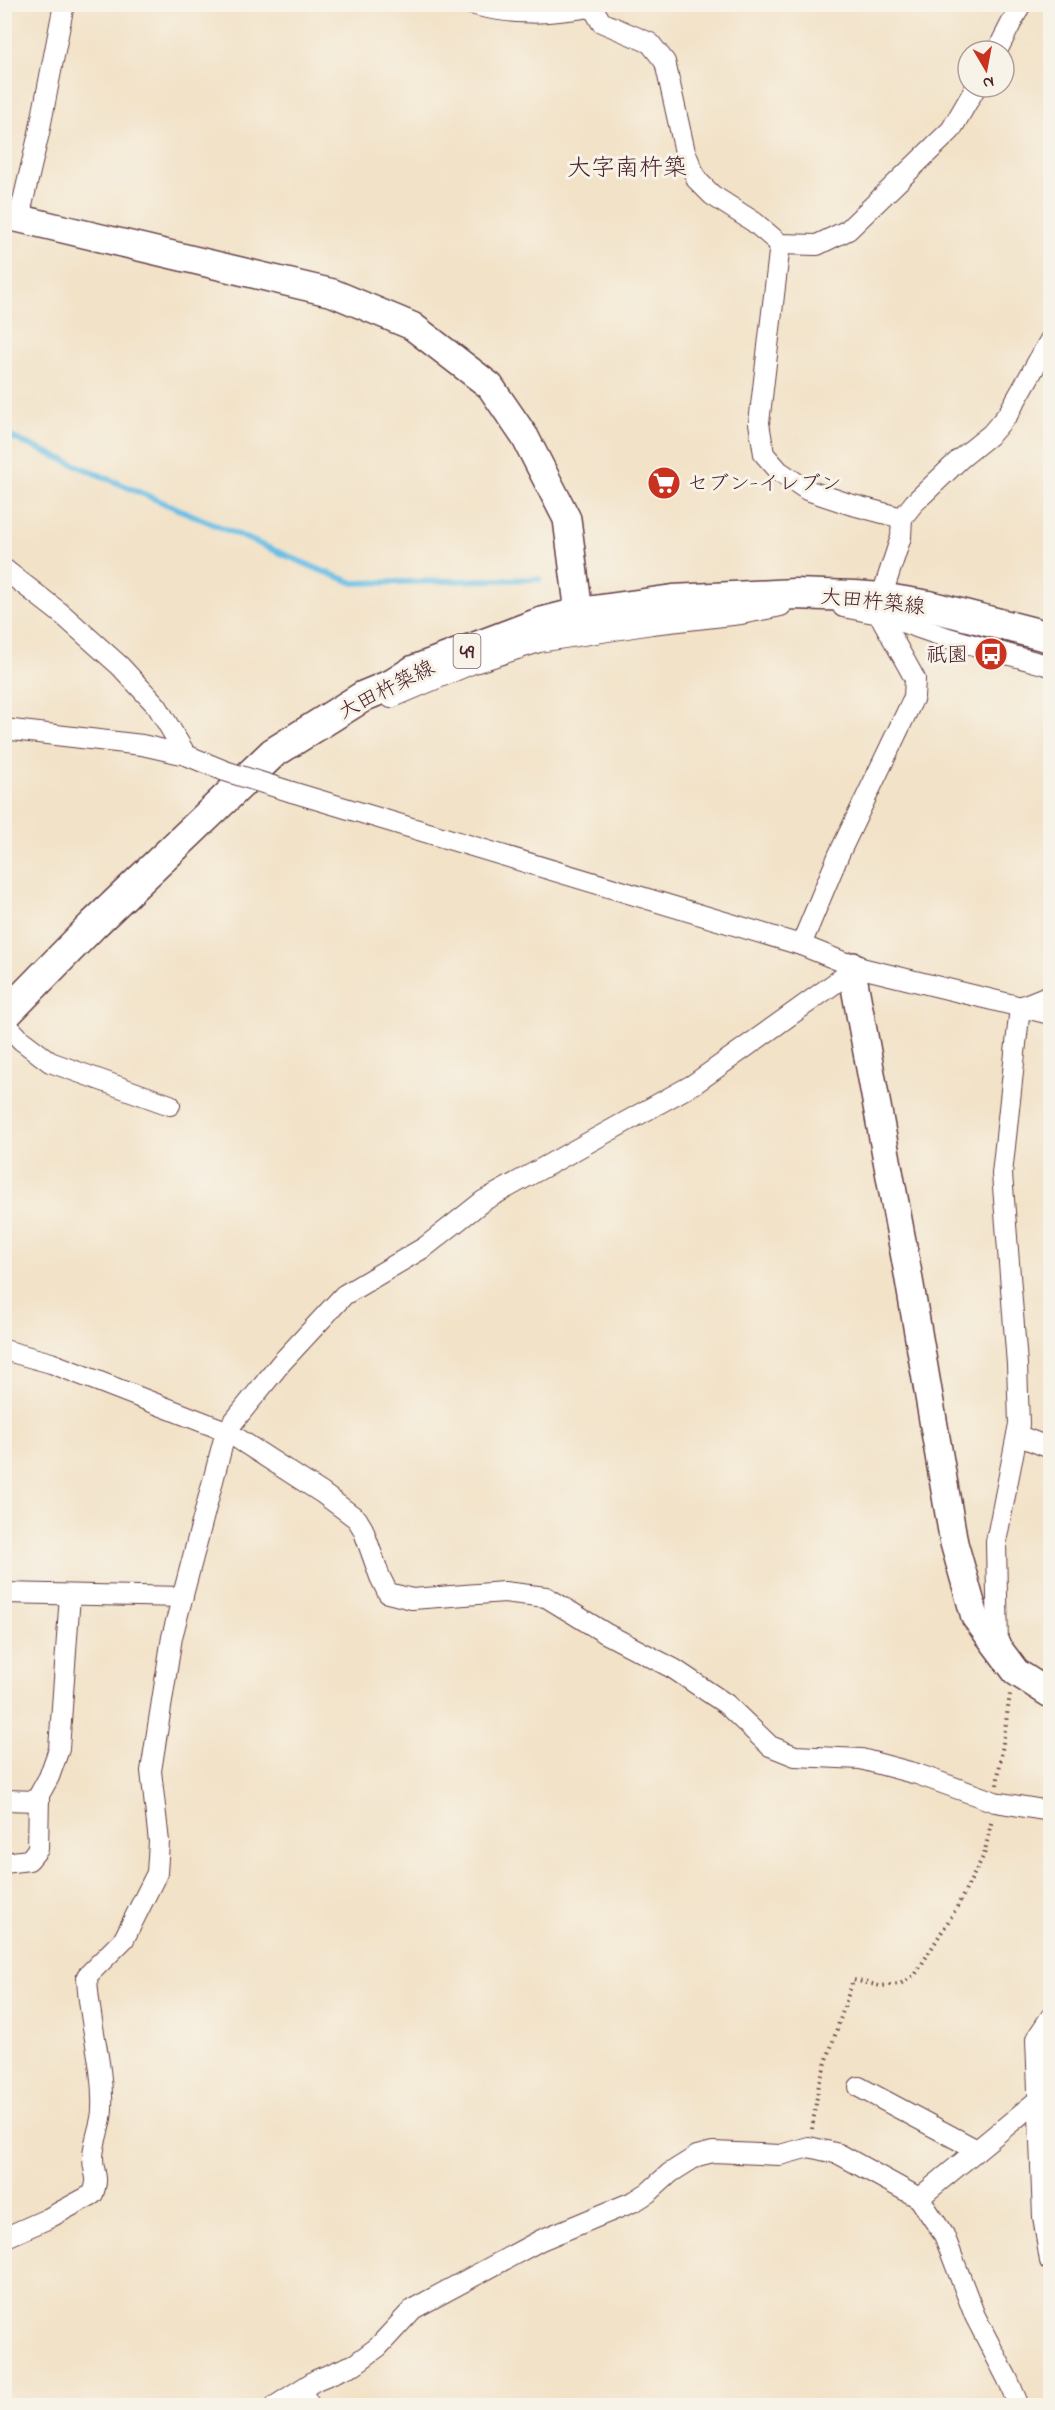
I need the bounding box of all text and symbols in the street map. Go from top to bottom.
north arrow [956,39,1016,99]
text: N [981,69,996,95]
district label: 大字南杵築 [567,152,687,187]
supermarket icon: セブン-イレブン [646,465,682,501]
place label: セブン-イレブン [687,470,842,500]
street label: 大田杵築線 [819,583,927,623]
road number: 49 [454,634,480,668]
bus stop icon: 祇園 [973,636,1009,672]
place label: 祇園 [926,641,968,671]
street label: 大田杵築線 [333,654,440,728]

